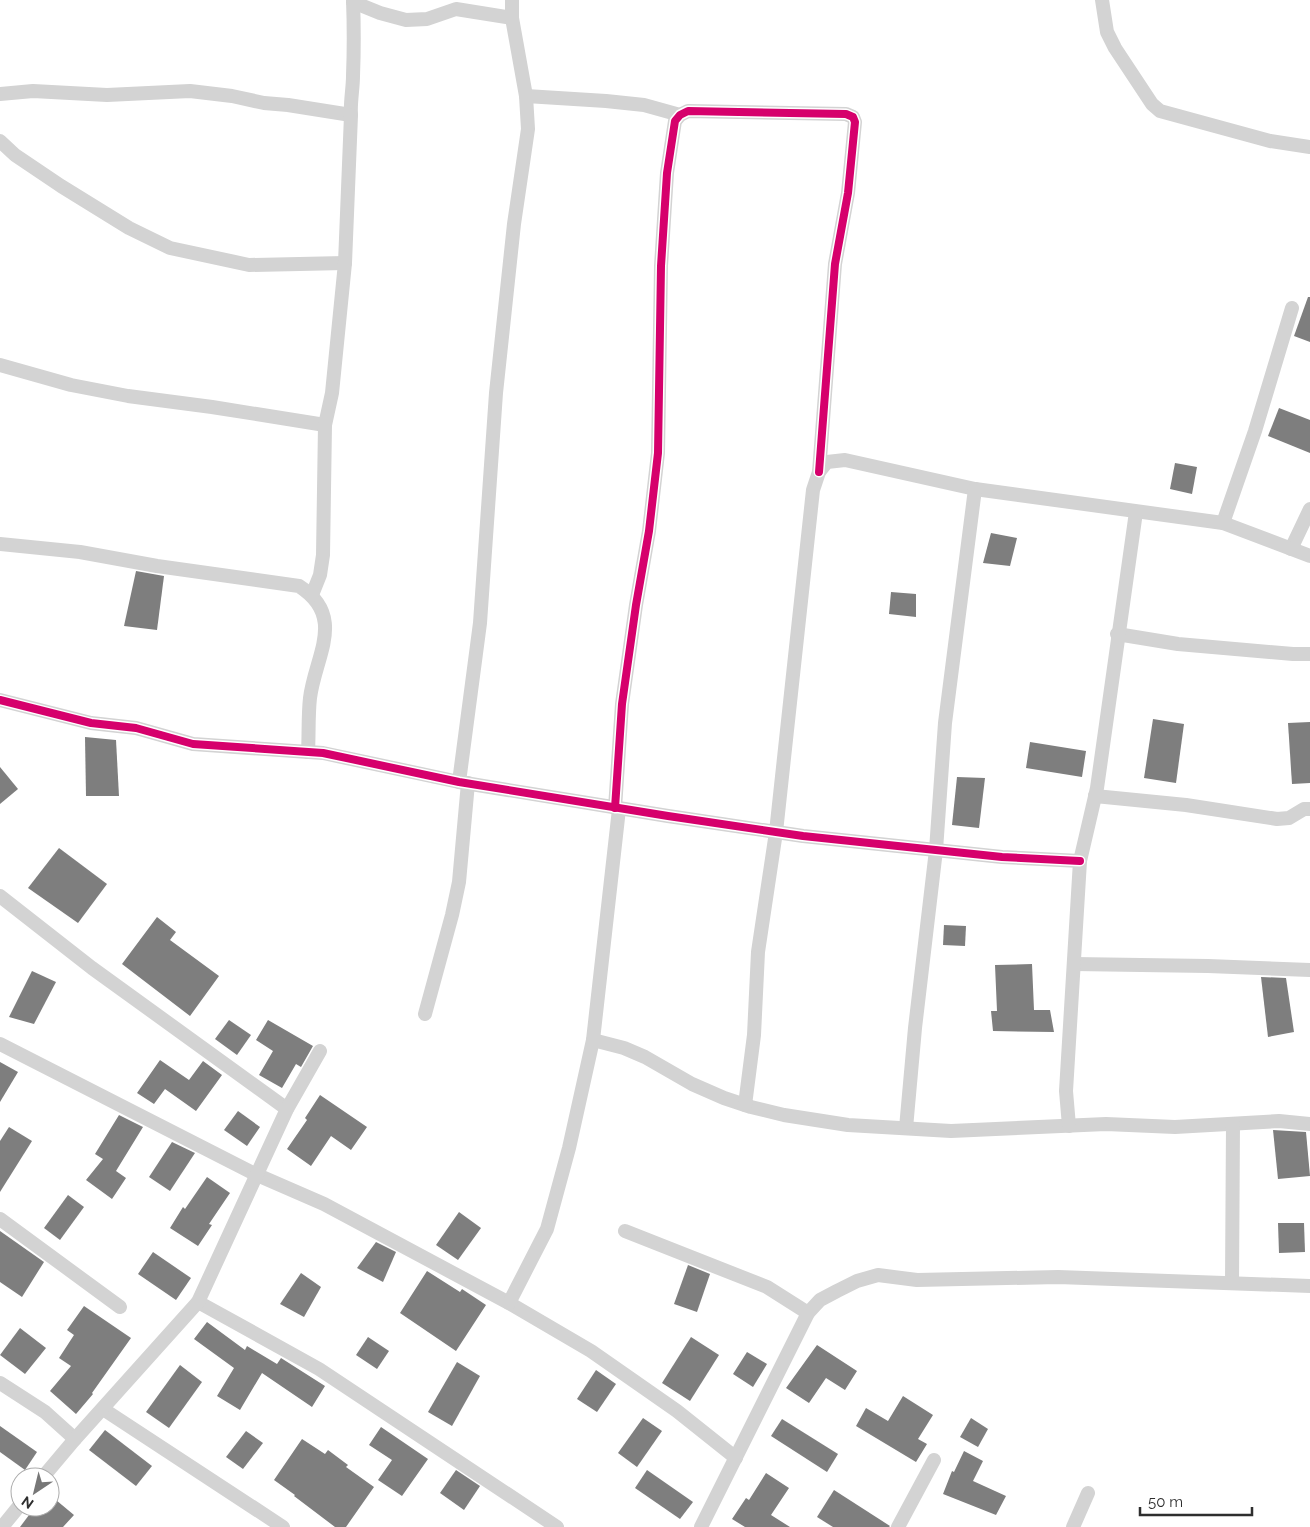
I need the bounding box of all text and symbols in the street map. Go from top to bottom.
north arrow [10,1467,60,1517]
scale bar [1140,1484,1252,1516]
text: N [19,1493,37,1512]
text: 50 m [1148,1493,1183,1511]

